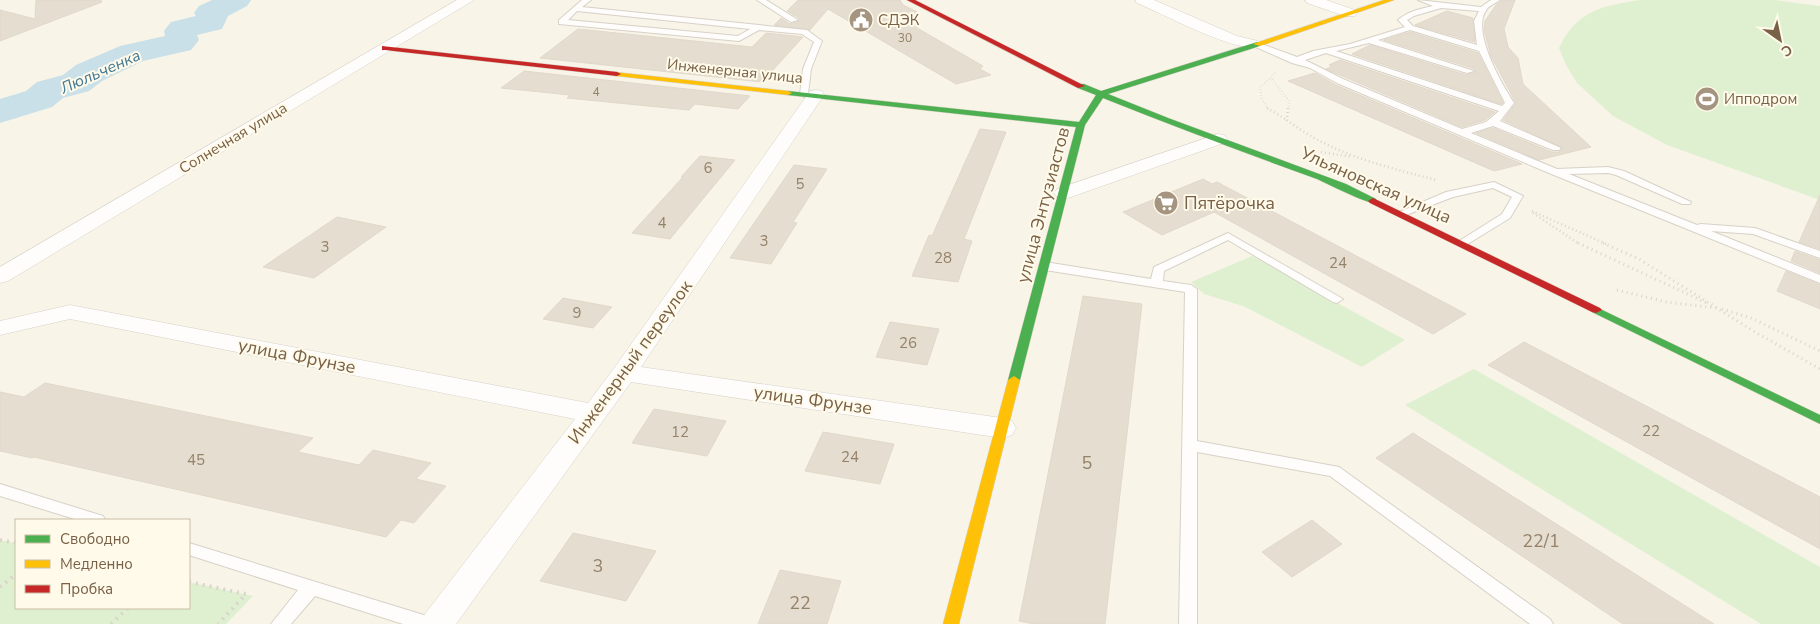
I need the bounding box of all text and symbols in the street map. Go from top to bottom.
public building icon: СДЭК [848,7,874,33]
place label: СДЭК [878,10,920,30]
north arrow [1755,15,1805,65]
house number: 30 [898,30,912,46]
text: С [1777,40,1796,61]
water label: Люльченка [56,44,144,100]
street label: Инженерная улица [666,54,804,88]
house number: 4 [592,84,600,100]
sports icon: Ипподром [1694,86,1720,112]
place label: Ипподром [1724,89,1797,109]
street label: Солнечная улица [175,98,291,178]
street label: улица Энтузиастов [1011,124,1075,286]
street label: Ульяновская улица [1296,141,1455,229]
house number: 6 [703,158,713,178]
house number: 5 [795,174,805,194]
supermarket icon: Пятёрочка [1153,190,1179,216]
place label: Пятёрочка [1184,191,1275,215]
house number: 4 [657,213,667,233]
house number: 3 [759,231,769,251]
house number: 3 [320,237,330,257]
house number: 28 [934,248,952,268]
house number: 24 [1329,253,1347,273]
street label: Инженерный переулок [562,275,698,449]
house number: 9 [572,303,582,323]
street label: улица Фрунзе [236,333,358,379]
house number: 26 [899,333,917,353]
street label: улица Фрунзе [752,380,874,420]
house number: 22 [1642,421,1660,441]
house number: 12 [671,422,689,442]
house number: 24 [841,447,859,467]
house number: 45 [187,450,205,470]
house number: 5 [1082,451,1092,475]
legend [15,519,190,609]
text: Свободно [60,529,130,549]
house number: 22/1 [1522,529,1560,553]
text: Медленно [60,554,133,574]
house number: 3 [593,554,603,578]
text: Пробка [60,579,113,599]
house number: 22 [789,591,811,615]

